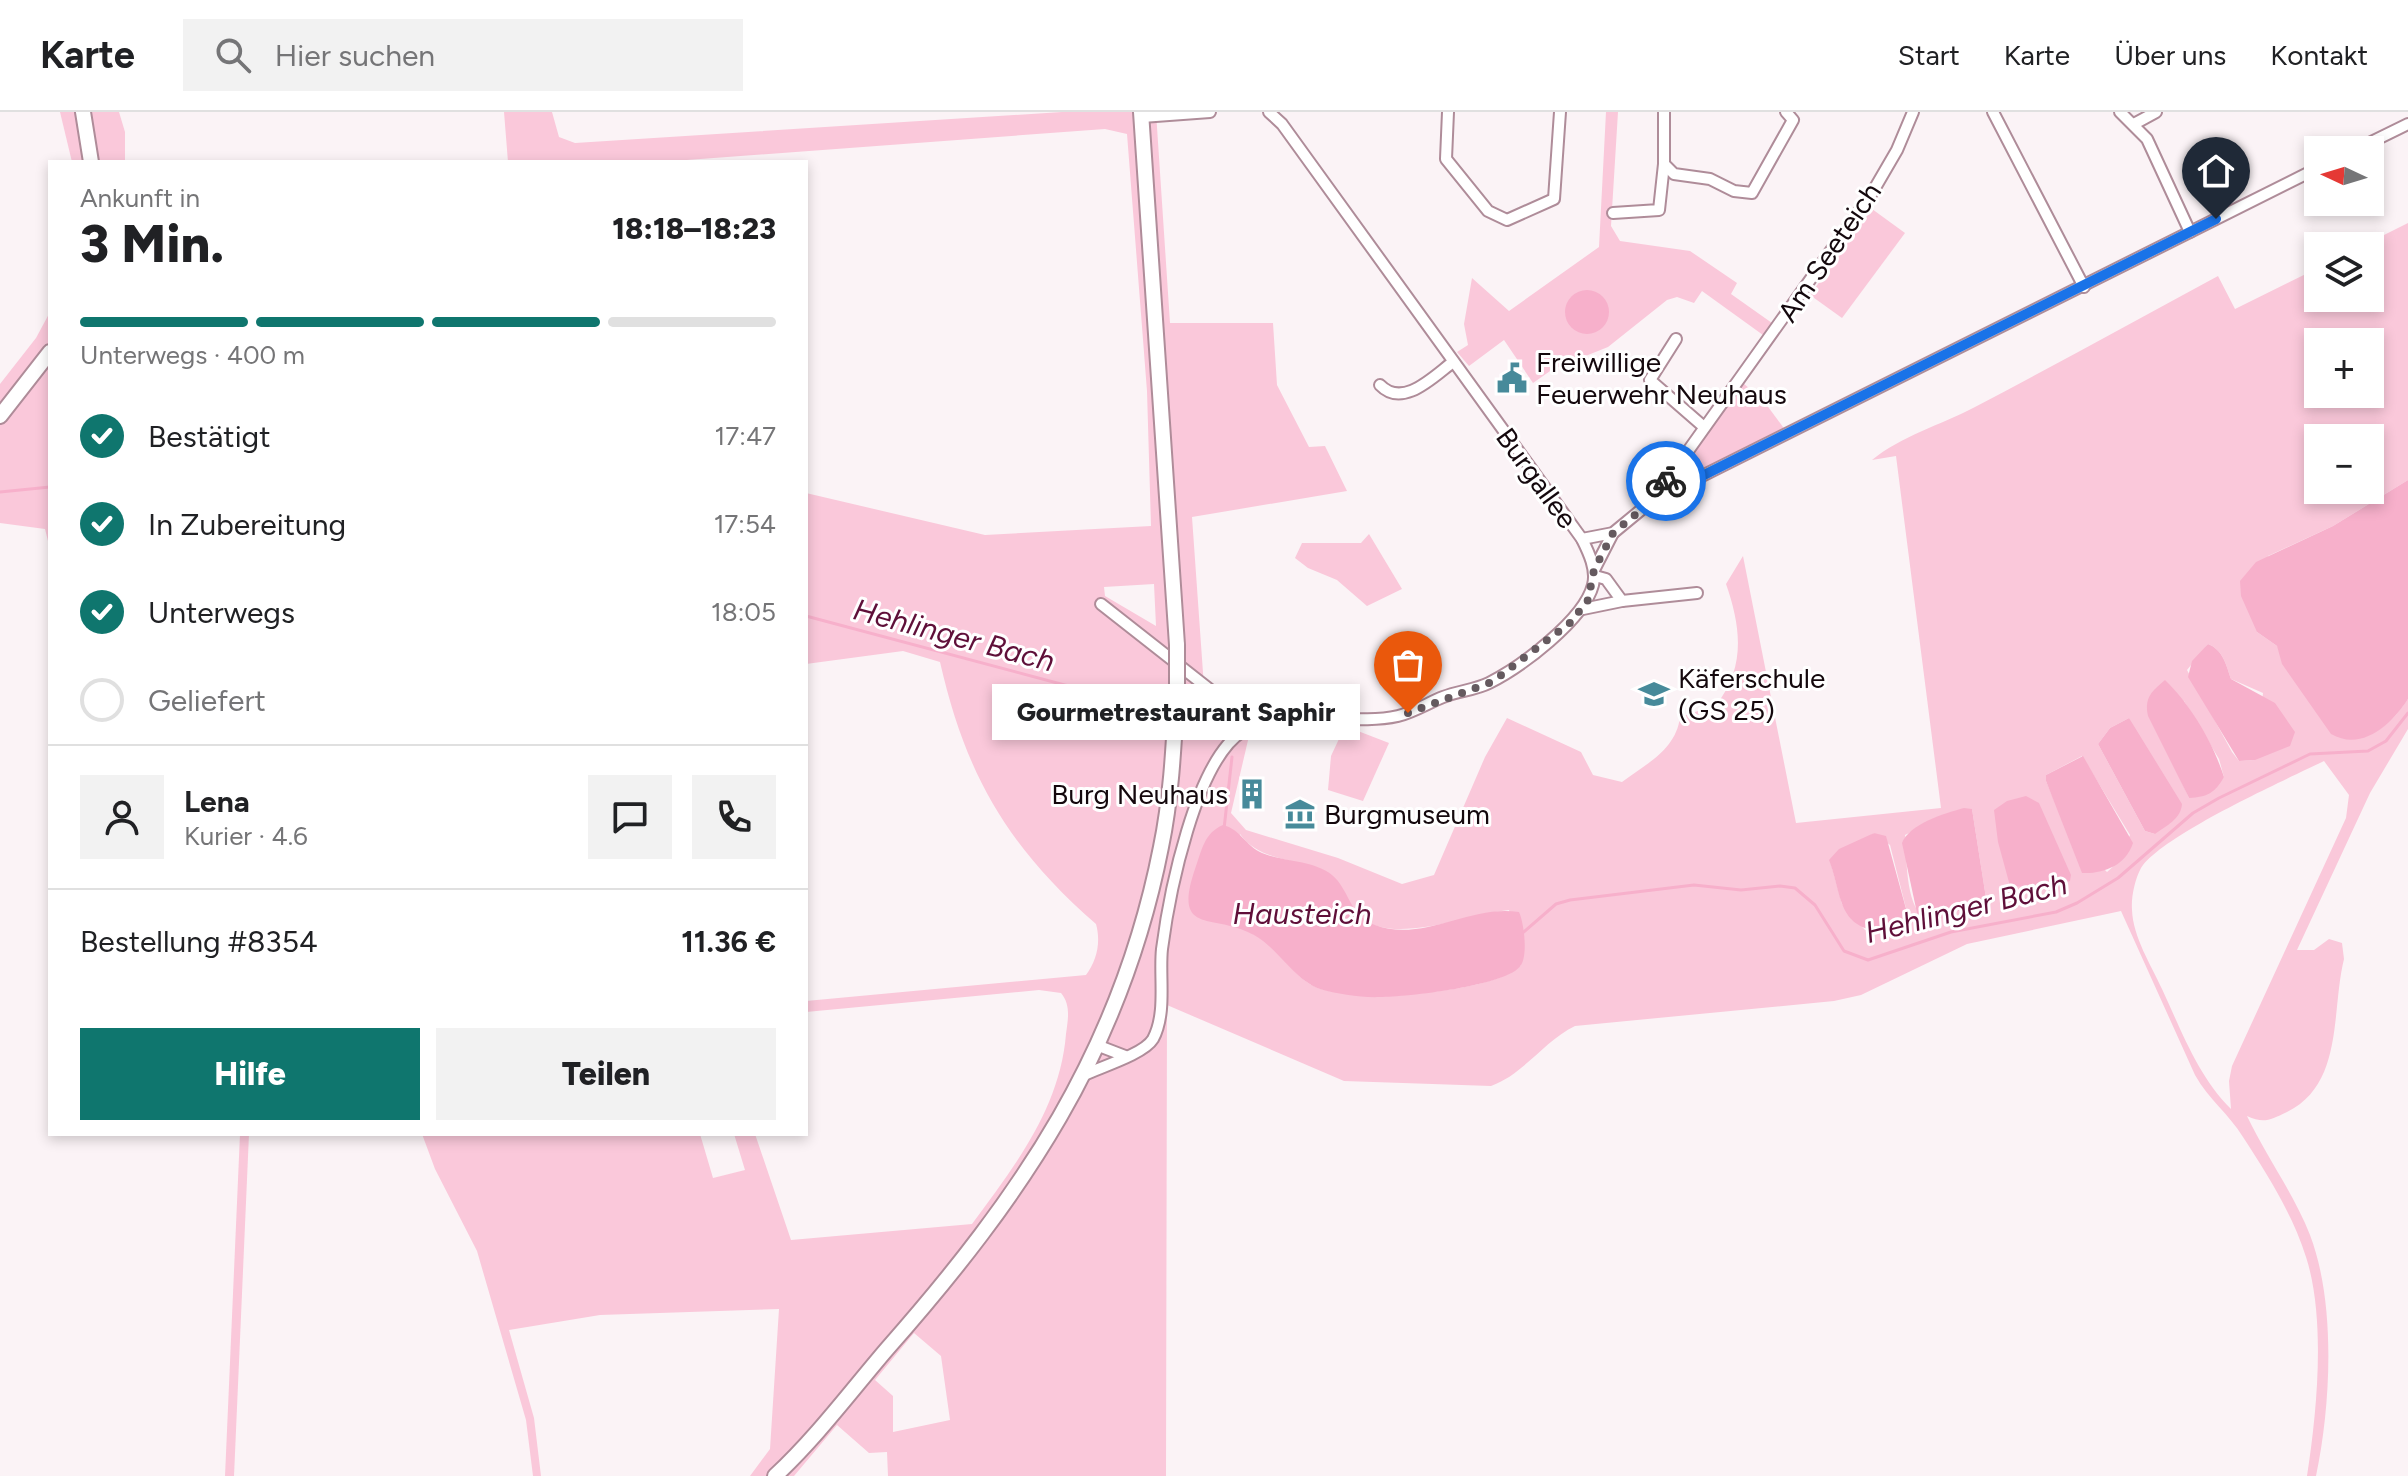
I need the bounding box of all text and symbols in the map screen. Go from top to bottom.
search box [183,19,743,91]
text: Karte [40,32,135,78]
icon: search [211,33,255,77]
text: Hier suchen [275,37,435,74]
text: Start [1898,38,1960,72]
text: Karte [2004,38,2070,72]
text: Über uns [2114,38,2226,72]
text: Kontakt [2270,38,2368,72]
north arrow [2304,136,2384,216]
map controls [2304,136,2384,504]
pin [2182,137,2250,219]
icon: home [2194,149,2238,193]
street label: Am Seeteich [1770,176,1888,328]
text: Ankunft in [80,182,200,214]
text: 18:18–18:23 [612,210,776,247]
text: 3 Min. [80,213,224,275]
button: layers [2304,232,2384,312]
button: + [2304,328,2384,408]
text: Unterwegs · 400 m [80,339,305,371]
place label: Freiwillige Feuerwehr Neuhaus [1536,345,1787,411]
public building icon: Freiwillige Feuerwehr Neuhaus [1495,361,1529,395]
icon: check [80,414,124,458]
text: Bestätigt [148,418,271,455]
text: 17:47 [715,420,776,452]
street label: Burgallee [1489,421,1585,535]
button: − [2304,424,2384,504]
courier [1626,441,1706,521]
icon: bike [1644,459,1688,503]
icon: check [80,502,124,546]
text: In Zubereitung [148,506,346,543]
text: 17:54 [714,508,776,540]
icon: check [80,590,124,634]
water label: Hehlinger Bach [849,590,1059,680]
text: Unterwegs [148,594,295,631]
text: 18:05 [711,596,776,628]
pin [1374,631,1442,713]
icon: bag [1386,643,1430,687]
place label: Käferschule (GS 25) [1678,661,1825,727]
school or university icon: Käferschule (GS 25) [1637,677,1671,711]
text: Geliefert [148,682,266,719]
callout: Gourmetrestaurant Saphir [992,685,1360,741]
text: Gourmetrestaurant Saphir [1017,696,1335,728]
button: person [80,775,164,859]
button: chat [588,775,672,859]
button: phone [692,775,776,859]
place label: Burg Neuhaus [1051,777,1228,811]
building icon: Burg Neuhaus [1235,777,1269,811]
text: Lena [184,783,250,820]
museum icon: Burgmuseum [1283,797,1317,831]
place label: Burgmuseum [1324,797,1490,831]
text: Kurier · 4.6 [184,820,308,852]
water label: Hehlinger Bach [1861,865,2071,951]
water label: Hausteich [1233,895,1371,932]
text: Bestellung #8354 [80,923,318,960]
text: 11.36 € [681,923,776,960]
button: Hilfe [80,1028,420,1120]
button: Teilen [436,1028,776,1120]

